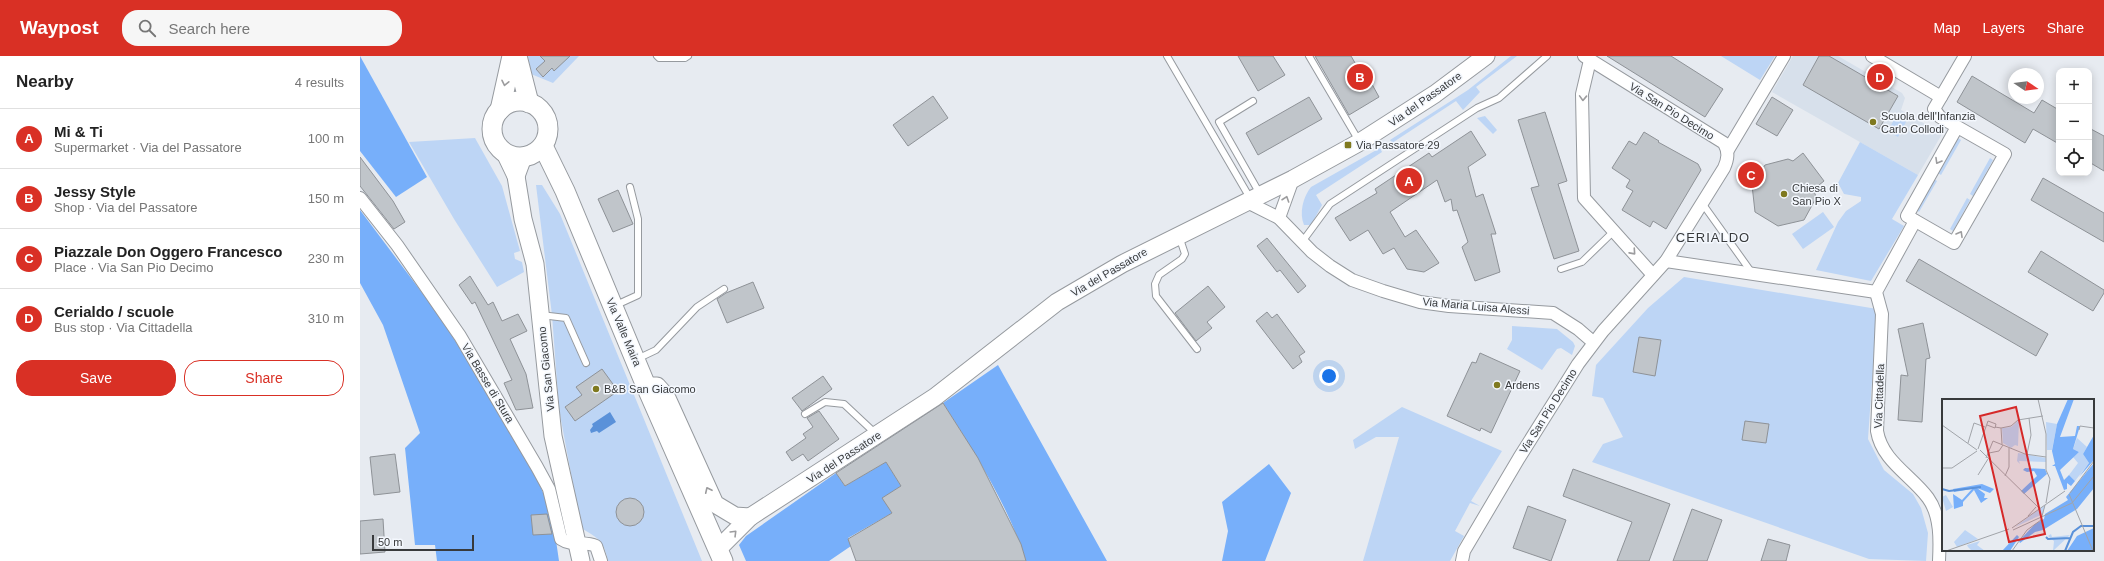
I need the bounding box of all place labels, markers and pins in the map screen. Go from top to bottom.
pin: B [1347,62,1373,92]
pin: D [1867,62,1893,92]
place label: Scuola dell'Infanzia Carlo Collodi [1881,110,1976,135]
marker: Scuola dell'Infanzia Carlo Collodi [1868,117,1878,127]
place label: Via Passatore 29 [1356,139,1440,151]
marker: Via Passatore 29 [1343,140,1353,150]
pin: C [1738,160,1764,190]
pin: A [1396,166,1422,196]
place label: Chiesa di San Pio X [1792,182,1842,207]
marker: Chiesa di San Pio X [1779,189,1789,199]
place label: Ardens [1505,379,1540,391]
marker: Ardens [1492,380,1502,390]
place label: B&B San Giacomo [604,383,696,395]
marker: B&B San Giacomo [591,384,601,394]

